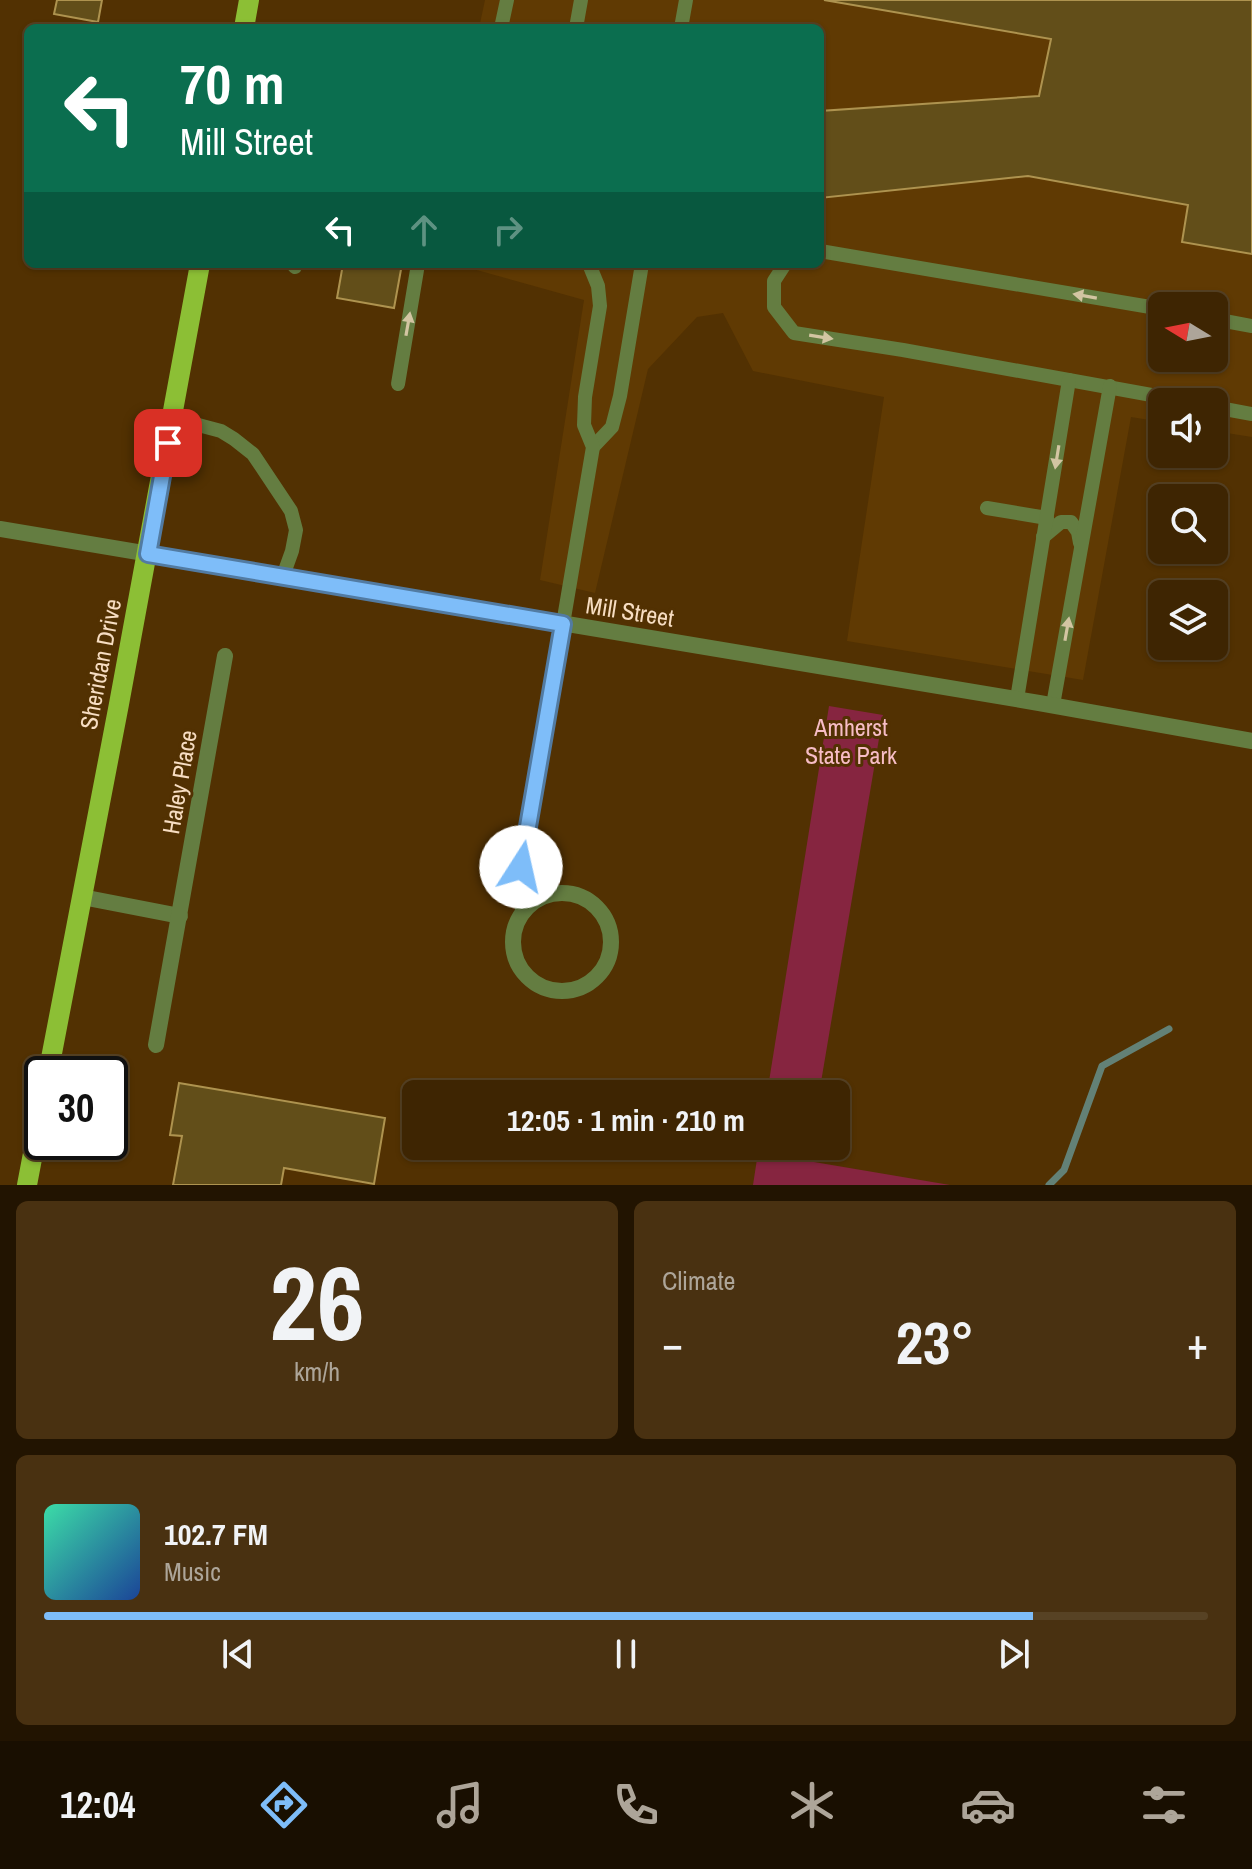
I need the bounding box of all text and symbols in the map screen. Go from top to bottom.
text: 70 m [180,46,285,121]
icon: left [48,56,152,160]
text: Mill Street [180,118,313,166]
icon: left [318,208,362,252]
icon: ahead [402,208,446,252]
icon: right [486,208,530,252]
one-way arrow [1072,289,1097,302]
north arrow [1148,292,1228,372]
map controls [1148,292,1228,660]
one-way arrow [403,311,415,336]
one-way arrow [808,331,833,344]
button: sound [1148,388,1228,468]
pin [134,409,202,477]
icon: arrive [146,421,190,465]
one-way arrow [1050,444,1062,469]
button: search [1148,484,1228,564]
button: layers [1148,580,1228,660]
street label: Mill Street [584,588,677,634]
street label: Sheridan Drive [72,596,128,732]
one-way arrow [1061,616,1073,641]
park label: Amherst State Park [805,711,897,771]
street label: Haley Place [154,728,204,836]
position arrow [479,825,563,909]
speed limit sign: 30 [24,1056,128,1160]
text: 12:05 · 1 min · 210 m [507,1100,745,1140]
text: 26 [270,1232,364,1372]
text: Climate [662,1263,735,1298]
text: 23° [896,1302,974,1383]
text: − [662,1313,683,1373]
text: + [1187,1313,1208,1373]
text: km/h [294,1354,340,1389]
text: 102.7 FM [164,1514,268,1554]
text: Music [164,1554,221,1589]
icon: previous [216,1632,260,1676]
icon: pause [604,1632,648,1676]
icon: next [992,1632,1036,1676]
icon: directions [256,1777,312,1833]
icon: music [432,1777,488,1833]
icon: phone [608,1777,664,1833]
icon: climate [784,1777,840,1833]
icon: car [960,1777,1016,1833]
icon: filters [1136,1777,1192,1833]
text: 12:04 [60,1781,136,1829]

